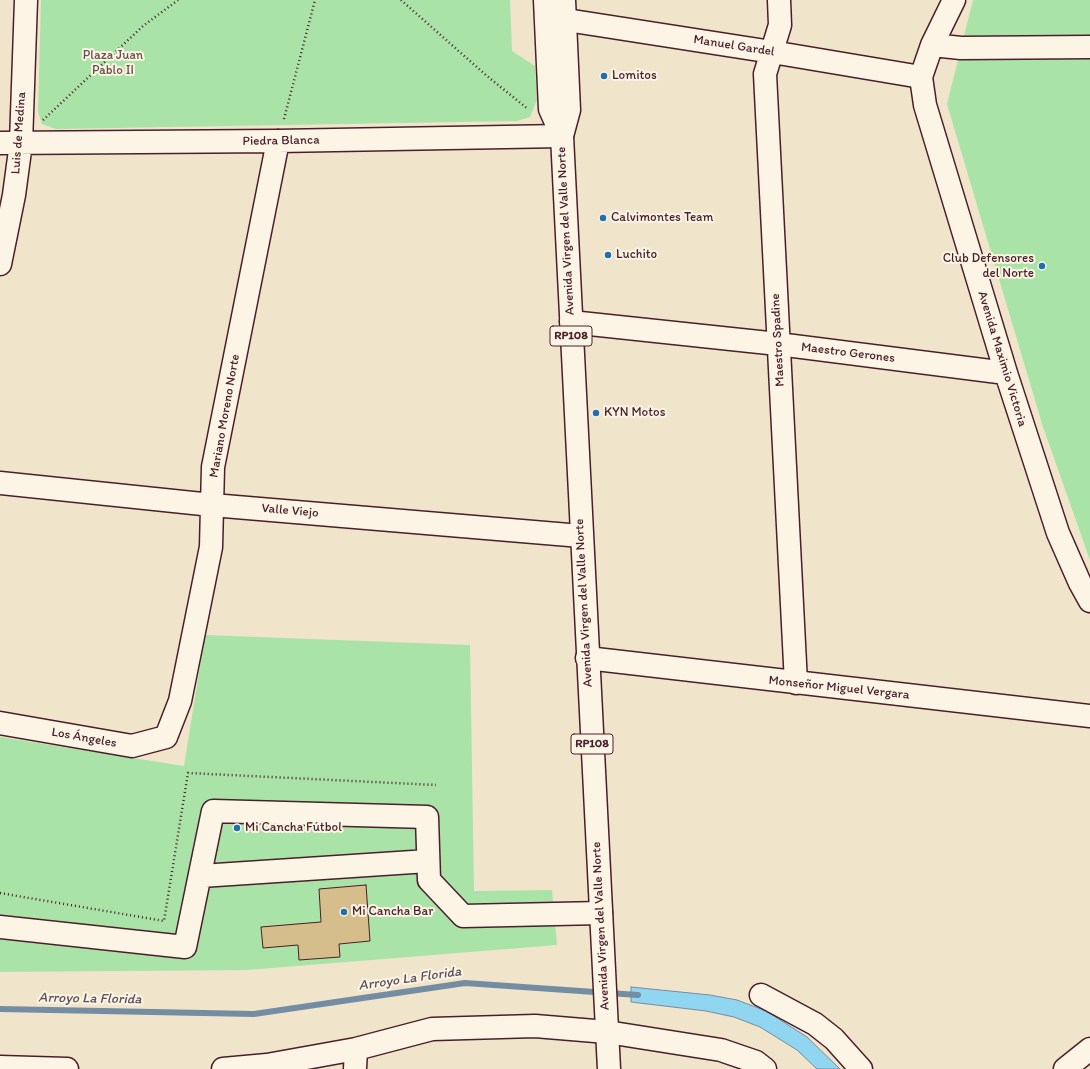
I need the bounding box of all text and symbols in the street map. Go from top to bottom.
street label: Manuel Gardel [692,32,776,60]
park label: Plaza Juan Pablo II [83,48,143,79]
place label: Lomitos [612,68,657,84]
marker: Lomitos [599,71,609,81]
street label: Luis de Medina [8,91,30,175]
street label: Piedra Blanca [242,133,320,149]
street label: Avenida Virgen del Valle Norte [554,146,578,316]
place label: Calvimontes Team [611,210,713,226]
marker: Calvimontes Team [598,213,608,223]
place label: Luchito [616,247,657,263]
marker: Luchito [603,250,613,260]
place label: Club Defensores del Norte [943,251,1034,282]
marker: Club Defensores del Norte [1037,261,1047,271]
street label: Avenida Maximio Victoria [974,289,1030,429]
street label: Maestro Spadine [768,293,788,387]
road number: RP108 [550,326,592,346]
street label: Maestro Gerones [800,340,896,366]
street label: Mariano Moreno Norte [206,353,244,479]
place label: KYN Motos [604,405,665,421]
marker: KYN Motos [591,408,601,418]
street label: Valle Viejo [261,501,319,521]
street label: Avenida Virgen del Valle Norte [572,518,596,688]
street label: Monseñor Miguel Vergara [768,673,910,703]
street label: Los Ángeles [50,725,118,751]
road number: RP108 [571,734,613,754]
place label: Mi Cancha Fútbol [245,820,342,836]
marker: Mi Cancha Fútbol [232,823,242,833]
street label: Avenida Virgen del Valle Norte [589,841,613,1011]
place label: Mi Cancha Bar [352,904,433,920]
marker: Mi Cancha Bar [339,907,349,917]
water label: Arroyo La Florida [358,963,462,995]
water label: Arroyo La Florida [38,990,142,1008]

